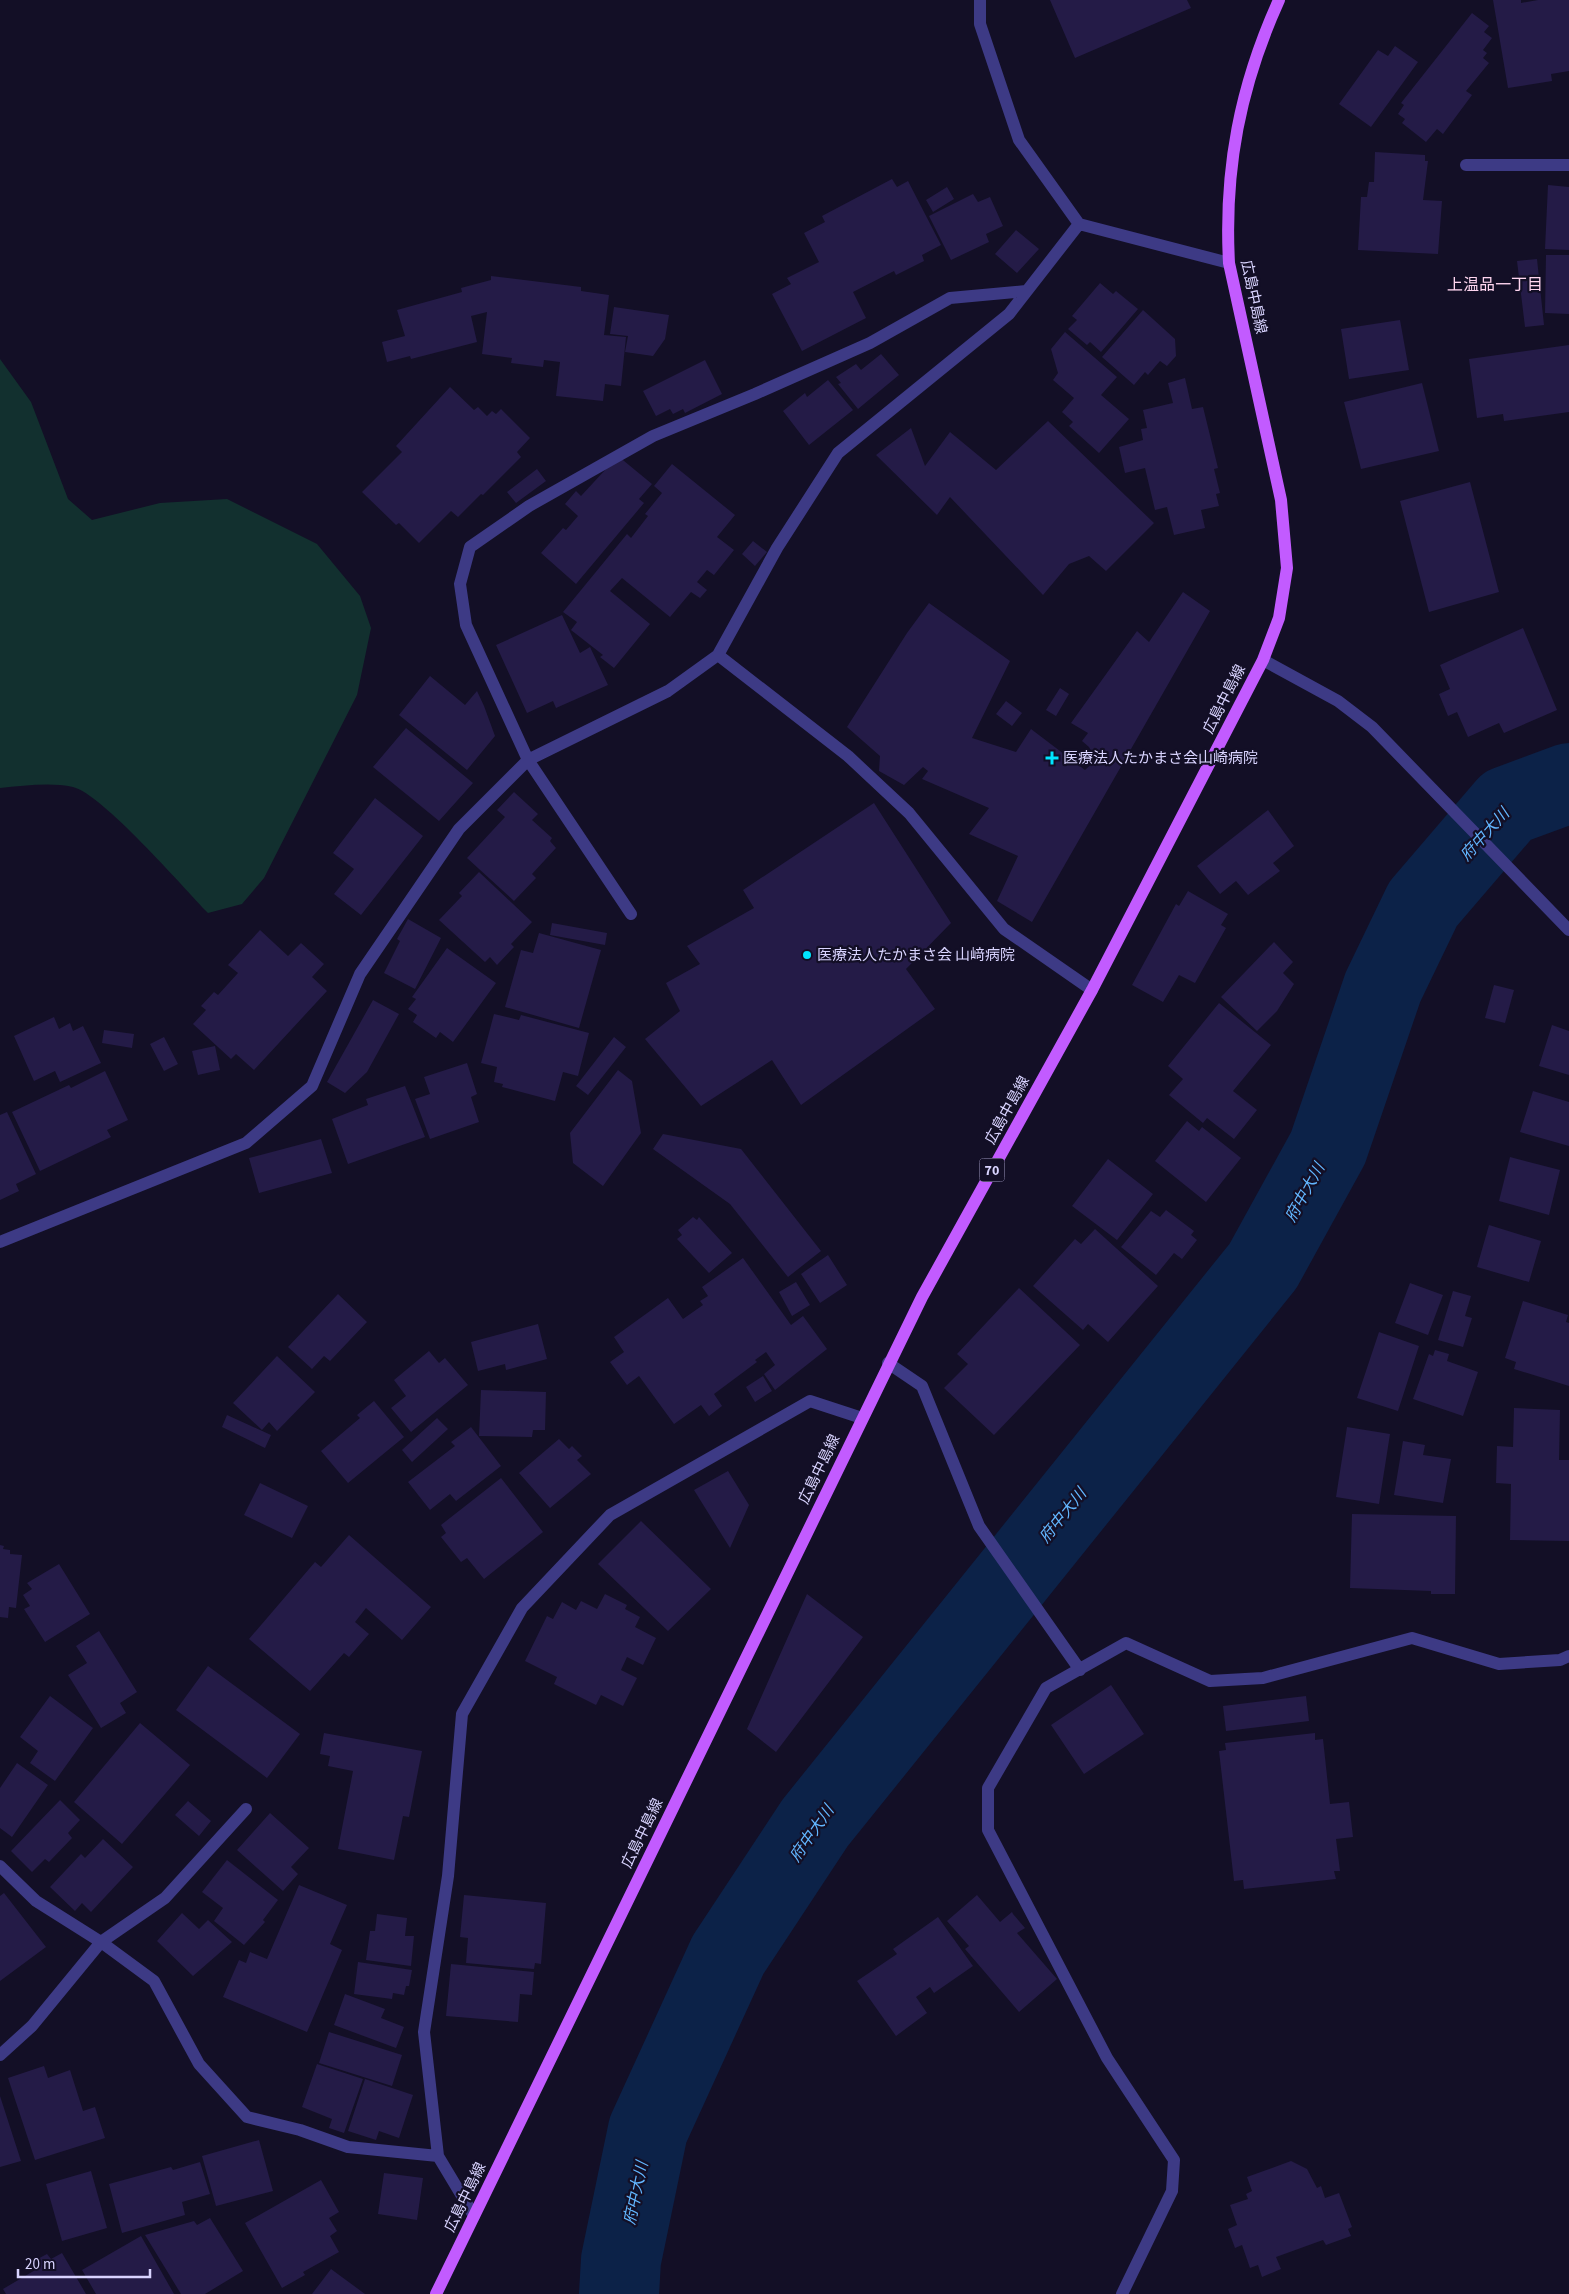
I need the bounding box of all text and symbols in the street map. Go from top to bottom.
street label: 広島中島線 [1235,258,1272,336]
district label: 上温品一丁目 [1447,274,1543,296]
street label: 広島中島線 [1198,661,1251,737]
place label: 医療法人たかまさ会山崎病院 [1063,748,1258,769]
marker: 医療法人たかまさ会山崎病院 [1045,751,1059,765]
water label: 府中大川 [1455,802,1516,866]
place label: 医療法人たかまさ会 山﨑病院 [817,945,1015,966]
marker: 医療法人たかまさ会 山﨑病院 [801,949,813,961]
street label: 広島中島線 [980,1072,1035,1148]
water label: 府中大川 [1280,1157,1331,1226]
road number: 70 [980,1158,1004,1182]
street label: 広島中島線 [794,1431,845,1508]
water label: 府中大川 [1034,1482,1093,1547]
street label: 広島中島線 [617,1795,668,1872]
water label: 府中大川 [784,1799,840,1866]
water label: 府中大川 [619,2158,654,2227]
street label: 広島中島線 [440,2159,491,2236]
scale bar [18,2246,150,2278]
text: 20 m [25,2254,55,2275]

